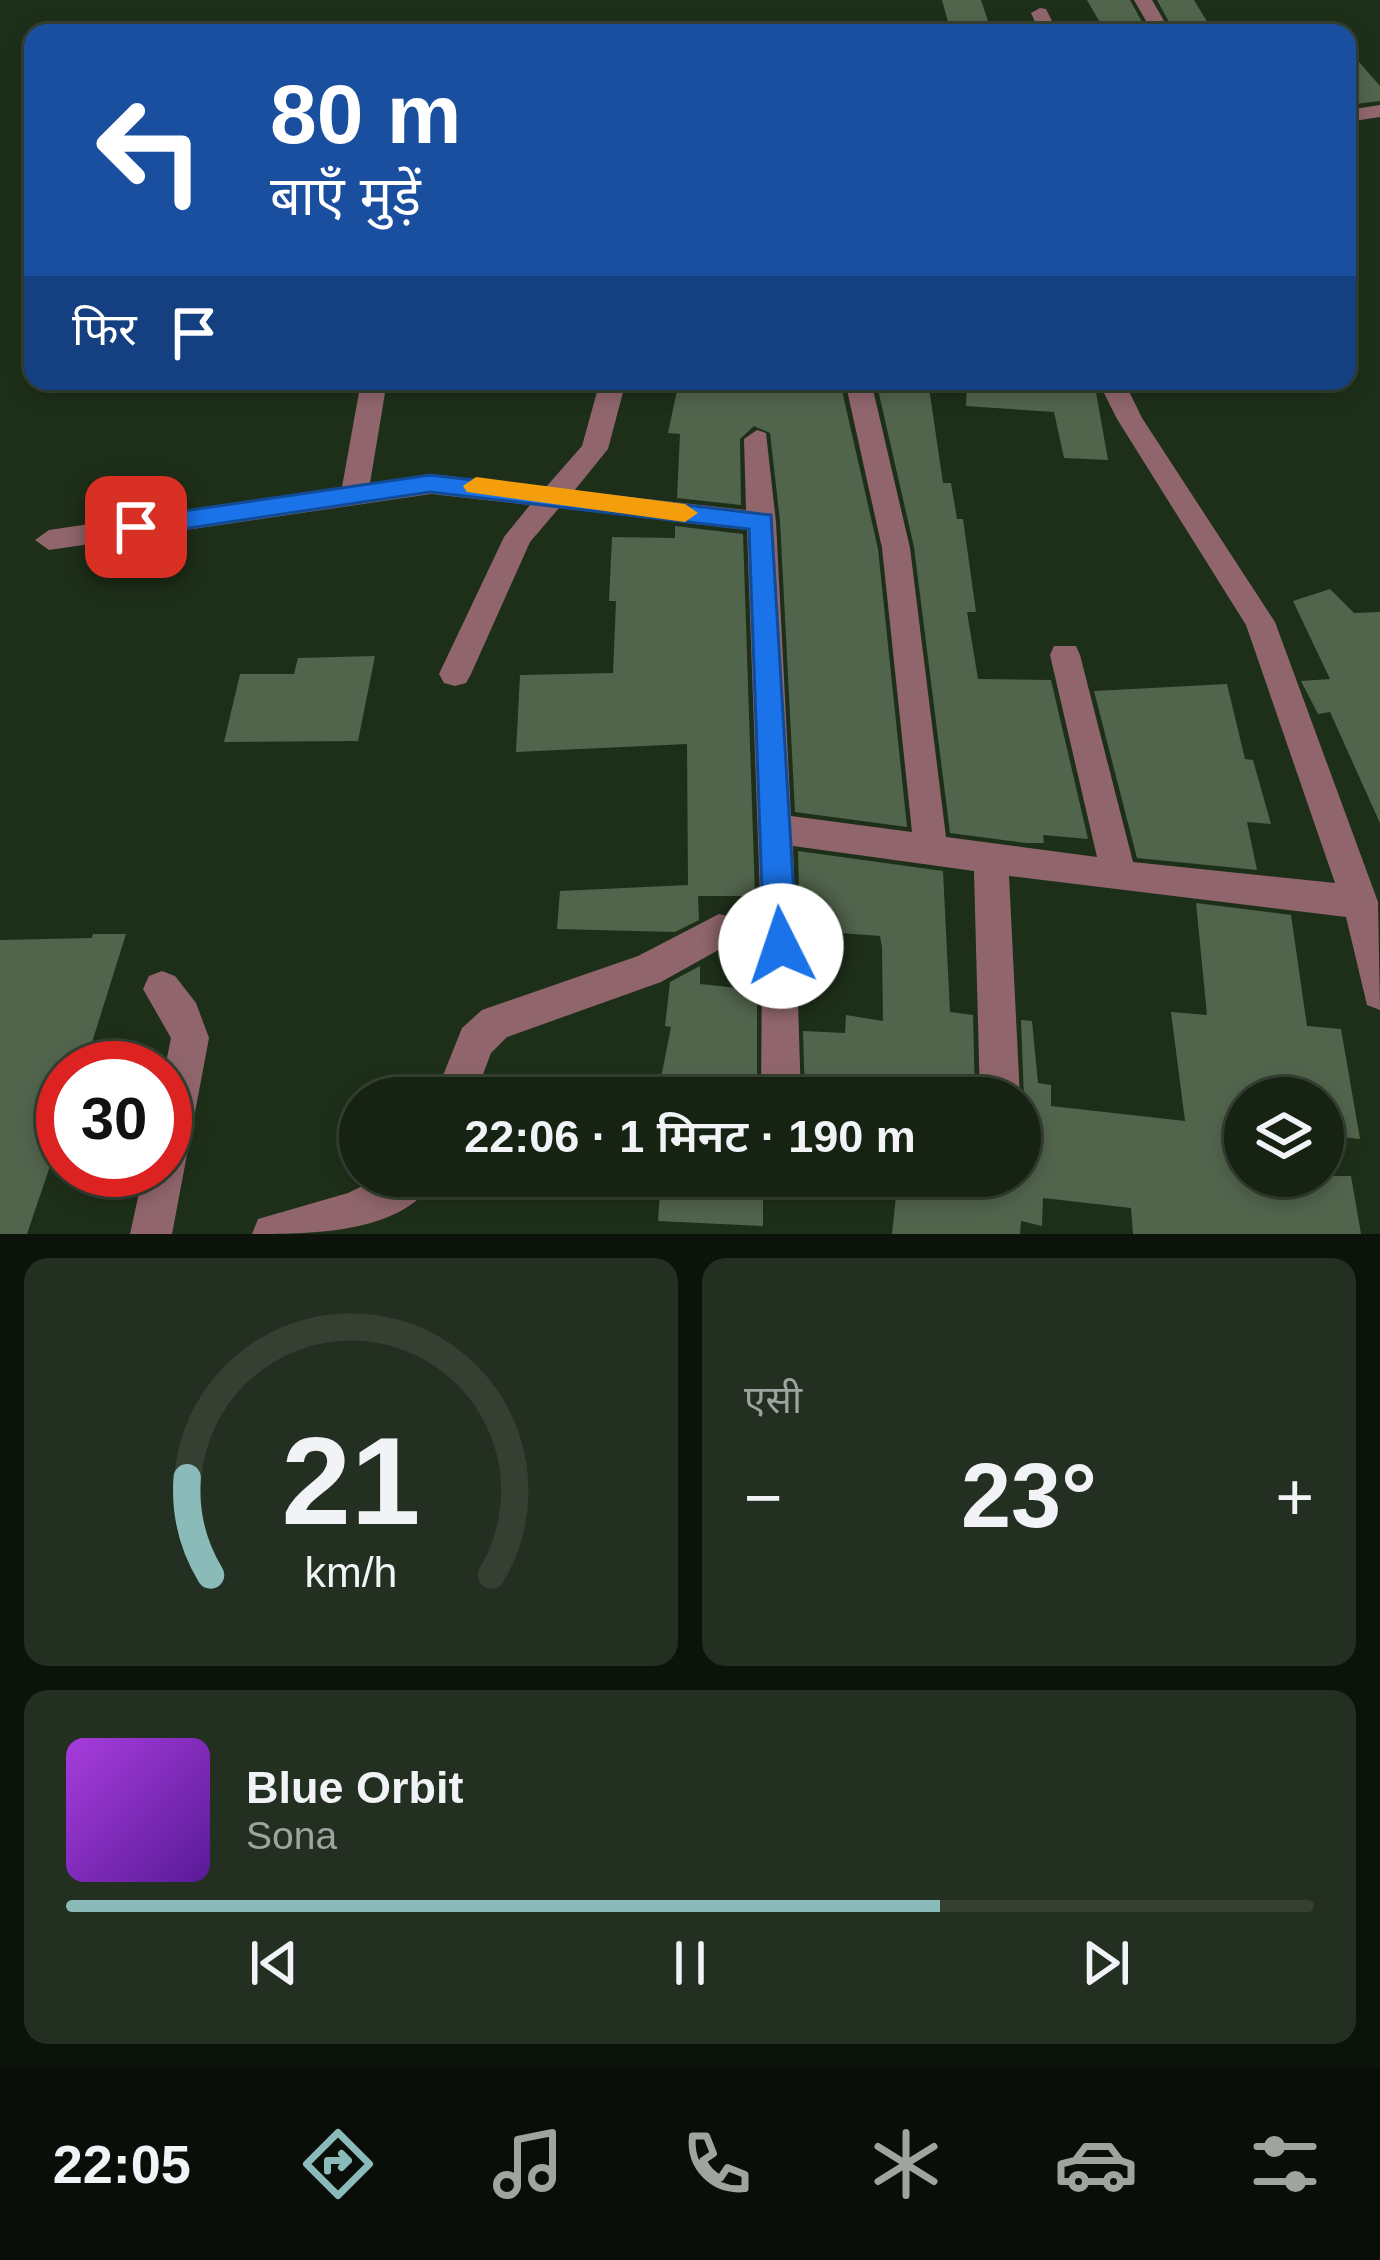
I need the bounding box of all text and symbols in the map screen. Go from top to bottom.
text: 80 m [270,67,461,161]
icon: left [72,72,228,228]
text: बाएँ मुड़ें [270,166,421,226]
icon: arrive [161,300,227,366]
text: फिर [72,304,137,355]
pin [85,476,187,578]
icon: arrive [103,494,169,560]
position arrow [718,883,844,1009]
speed limit sign: 30 [36,1041,192,1197]
map controls [1224,1077,1344,1197]
button: layers [1224,1077,1344,1197]
text: 22:06 · 1 मिनट · 190 m [464,1111,916,1162]
text: एसी [744,1378,802,1421]
text: 21 [282,1411,420,1550]
text: 23° [961,1446,1097,1546]
text: − [744,1460,783,1534]
text: + [1275,1460,1314,1534]
text: km/h [305,1548,397,1596]
text: Blue Orbit [246,1762,464,1813]
text: Sona [246,1814,337,1857]
icon: previous [241,1930,307,1996]
icon: pause [657,1930,723,1996]
icon: next [1073,1930,1139,1996]
icon: directions [296,2122,380,2206]
icon: music [486,2122,570,2206]
icon: phone [675,2122,759,2206]
icon: climate [864,2122,948,2206]
icon: car [1054,2122,1138,2206]
icon: filters [1243,2122,1327,2206]
text: 22:05 [53,2134,191,2194]

